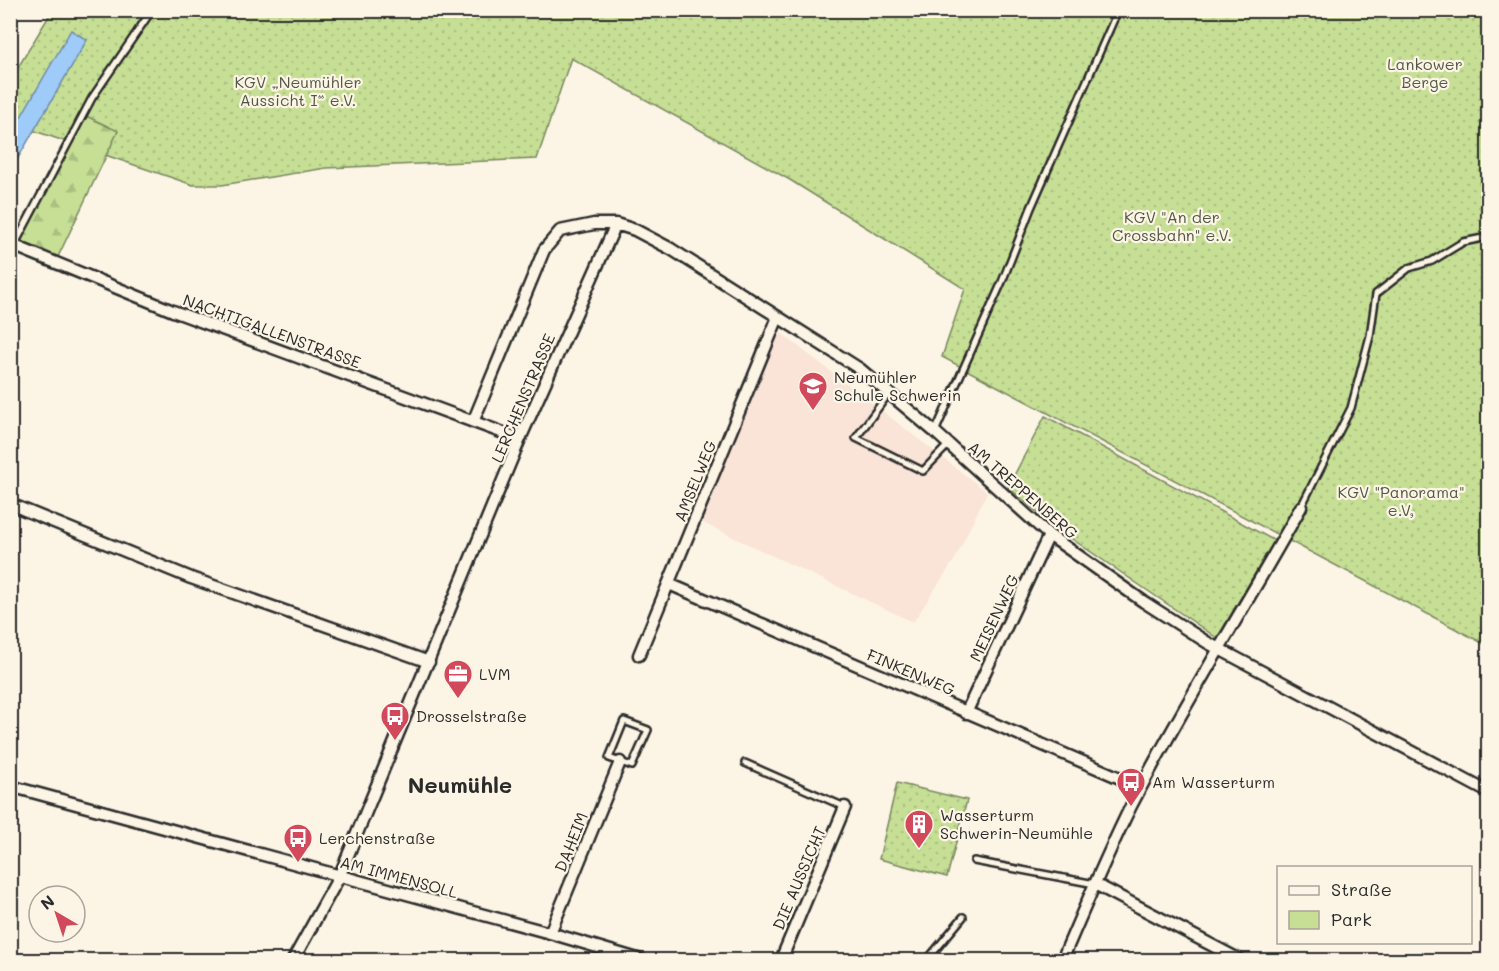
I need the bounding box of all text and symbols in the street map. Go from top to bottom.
park label: Lankower Berge [1387,53,1463,92]
park label: KGV „Neumühler Aussicht I“ e.V. [234,71,362,110]
park label: KGV "An der Crossbahn" e.V. [1112,206,1232,245]
street label: NACHTIGALLENSTRASSE [180,289,364,373]
street label: LERCHENSTRASSE [486,330,559,465]
place label: Neumühler Schule Schwerin [834,366,961,405]
school or university icon: Neumühler Schule Schwerin [797,370,829,412]
street label: AM TREPPENBERG [964,436,1083,543]
street label: AMSELWEG [669,437,720,524]
park label: KGV "Panorama" e.V, [1337,481,1465,520]
street label: MEISENWEG [964,571,1023,665]
street label: FINKENWEG [864,644,958,700]
office icon: LVM [442,658,474,700]
place label: LVM [479,663,510,684]
bus stop icon: Drosselstraße [379,700,411,742]
place label: Drosselstraße [416,705,527,726]
bus stop icon: Am Wasserturm [1115,766,1147,808]
district label: Neumühle [408,770,512,799]
place label: Am Wasserturm [1152,771,1275,792]
place label: Wasserturm Schwerin-Neumühle [940,804,1093,843]
building icon: Wasserturm Schwerin-Neumühle [903,808,935,850]
street label: DAHEIM [549,809,592,875]
bus stop icon: Lerchenstraße [282,822,314,864]
street label: DIE AUSSICHT [767,823,830,933]
place label: Lerchenstraße [319,827,435,848]
street label: AM IMMENSOLL [338,851,461,902]
legend [1277,866,1472,944]
text: Straße [1331,877,1392,901]
north arrow [27,884,87,944]
text: N [36,890,59,914]
text: Park [1331,907,1372,931]

